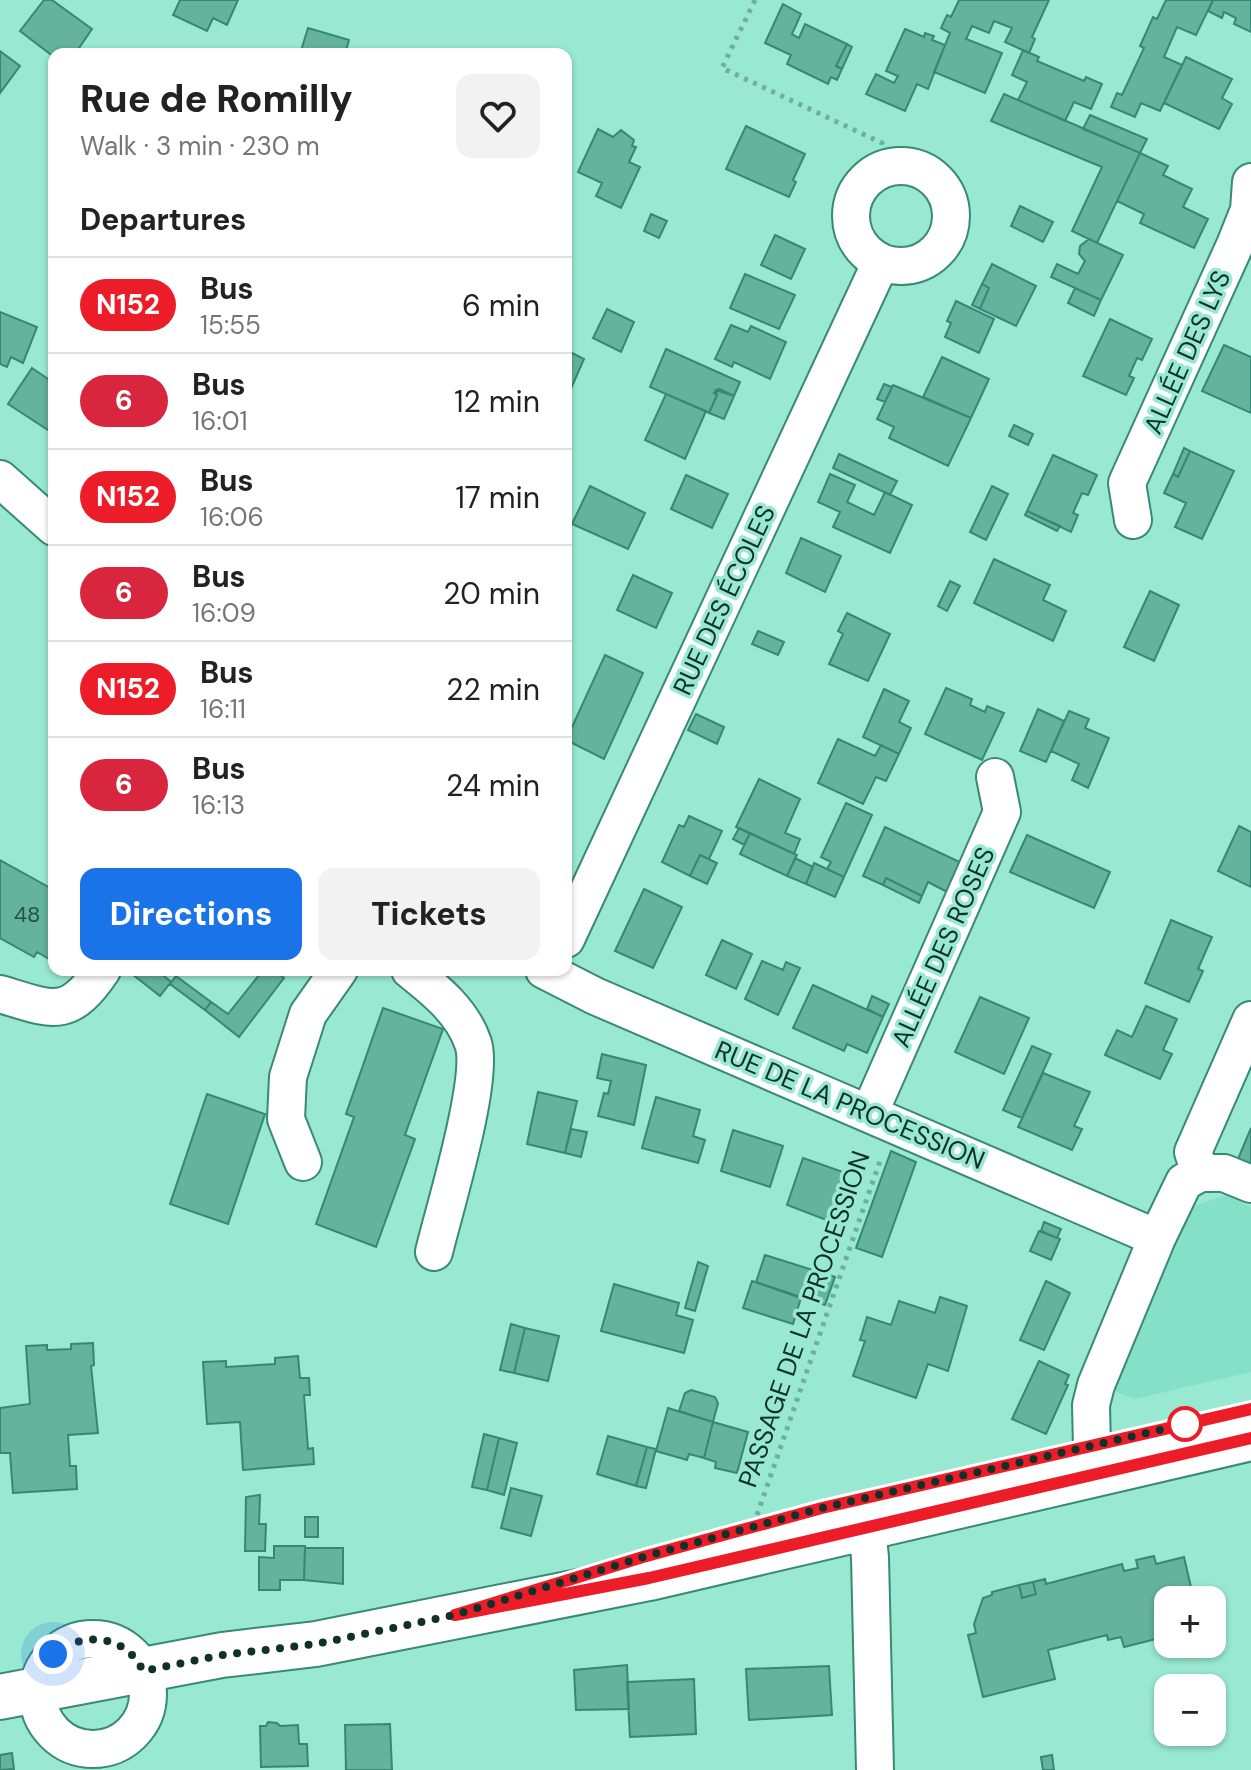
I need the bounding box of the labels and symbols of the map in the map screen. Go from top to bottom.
street label: ALLÉE DES LYS [1136,265,1238,439]
street label: RUE DES ÉCOLES [665,500,783,700]
street label: ALLÉE DES ROSES [884,841,1002,1053]
house number: 48 [14,900,40,929]
street label: RUE DE LA PROCESSION [710,1033,990,1177]
street label: PASSAGE DE LA PROCESSION [730,1146,878,1492]
unlabelled marker [1168,1407,1202,1441]
your location [33,1634,73,1674]

